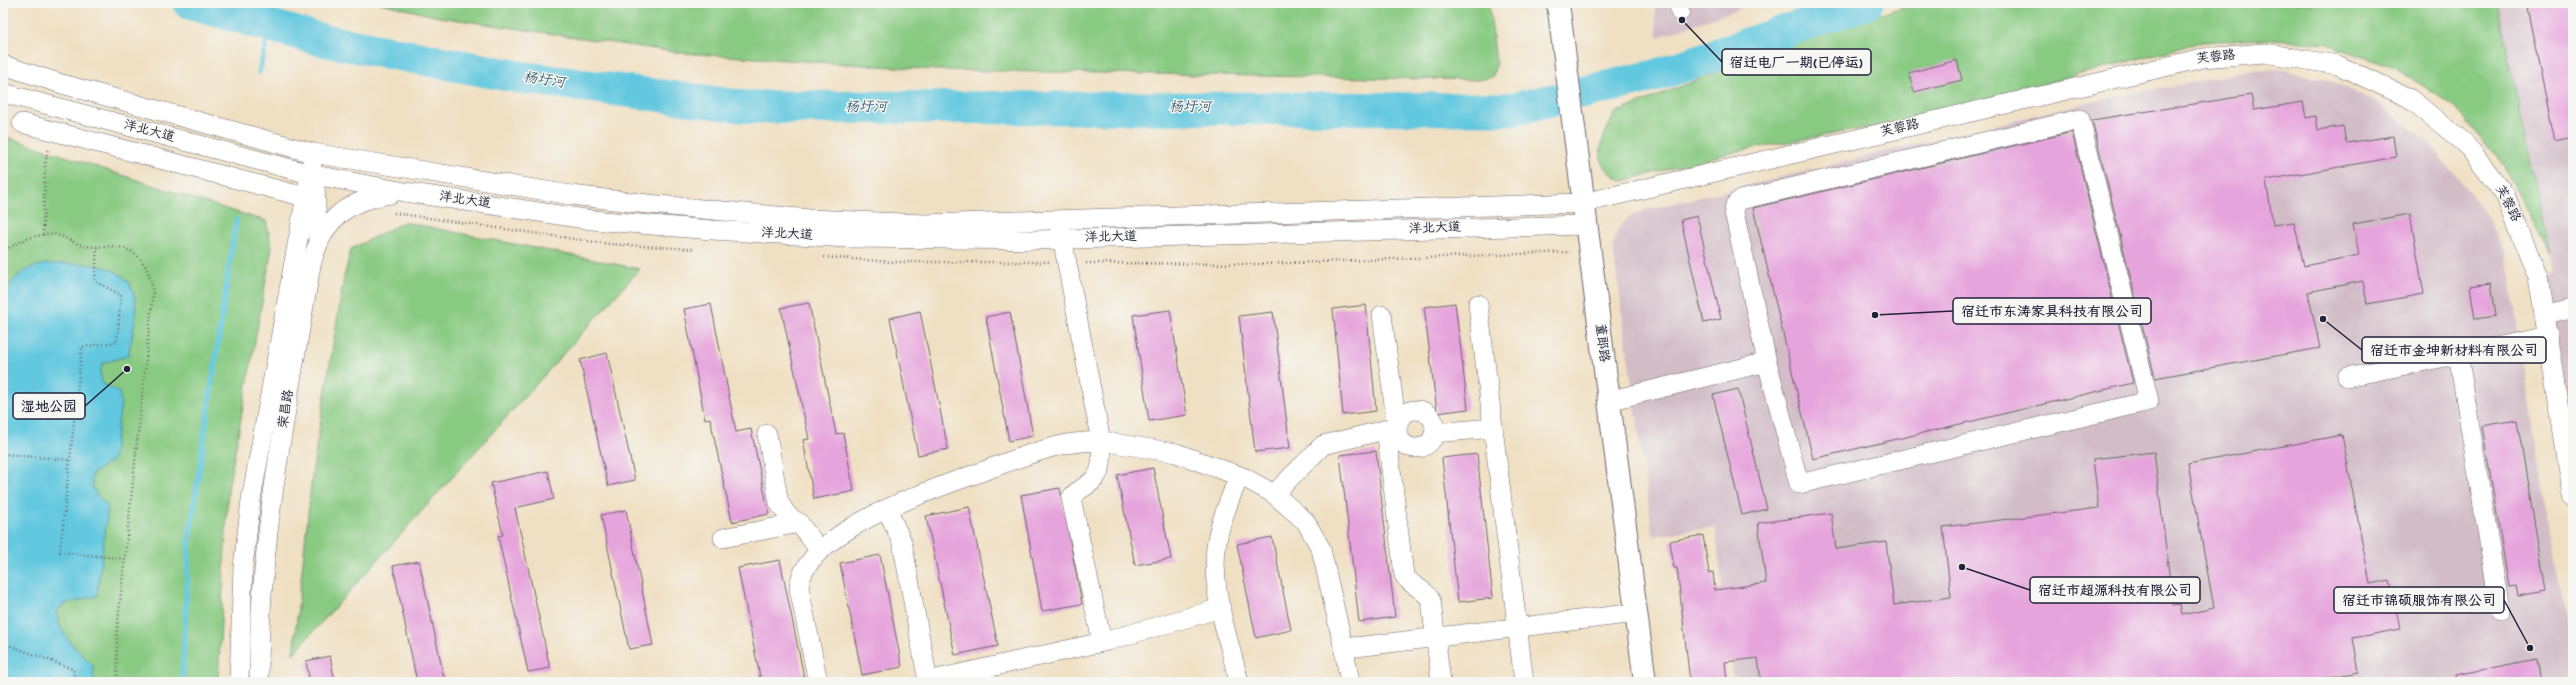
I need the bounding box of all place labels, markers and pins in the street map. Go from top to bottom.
callout: 宿迁电厂一期(已停运) [1722,49,1871,75]
callout: 宿迁市东涛家具科技有限公司 [1953,298,2151,324]
callout: 宿迁市金坤新材料有限公司 [2362,337,2546,363]
callout: 湿地公园 [13,393,85,419]
callout: 宿迁市超源科技有限公司 [2030,577,2200,603]
callout: 宿迁市锦硕服饰有限公司 [2334,587,2504,613]

